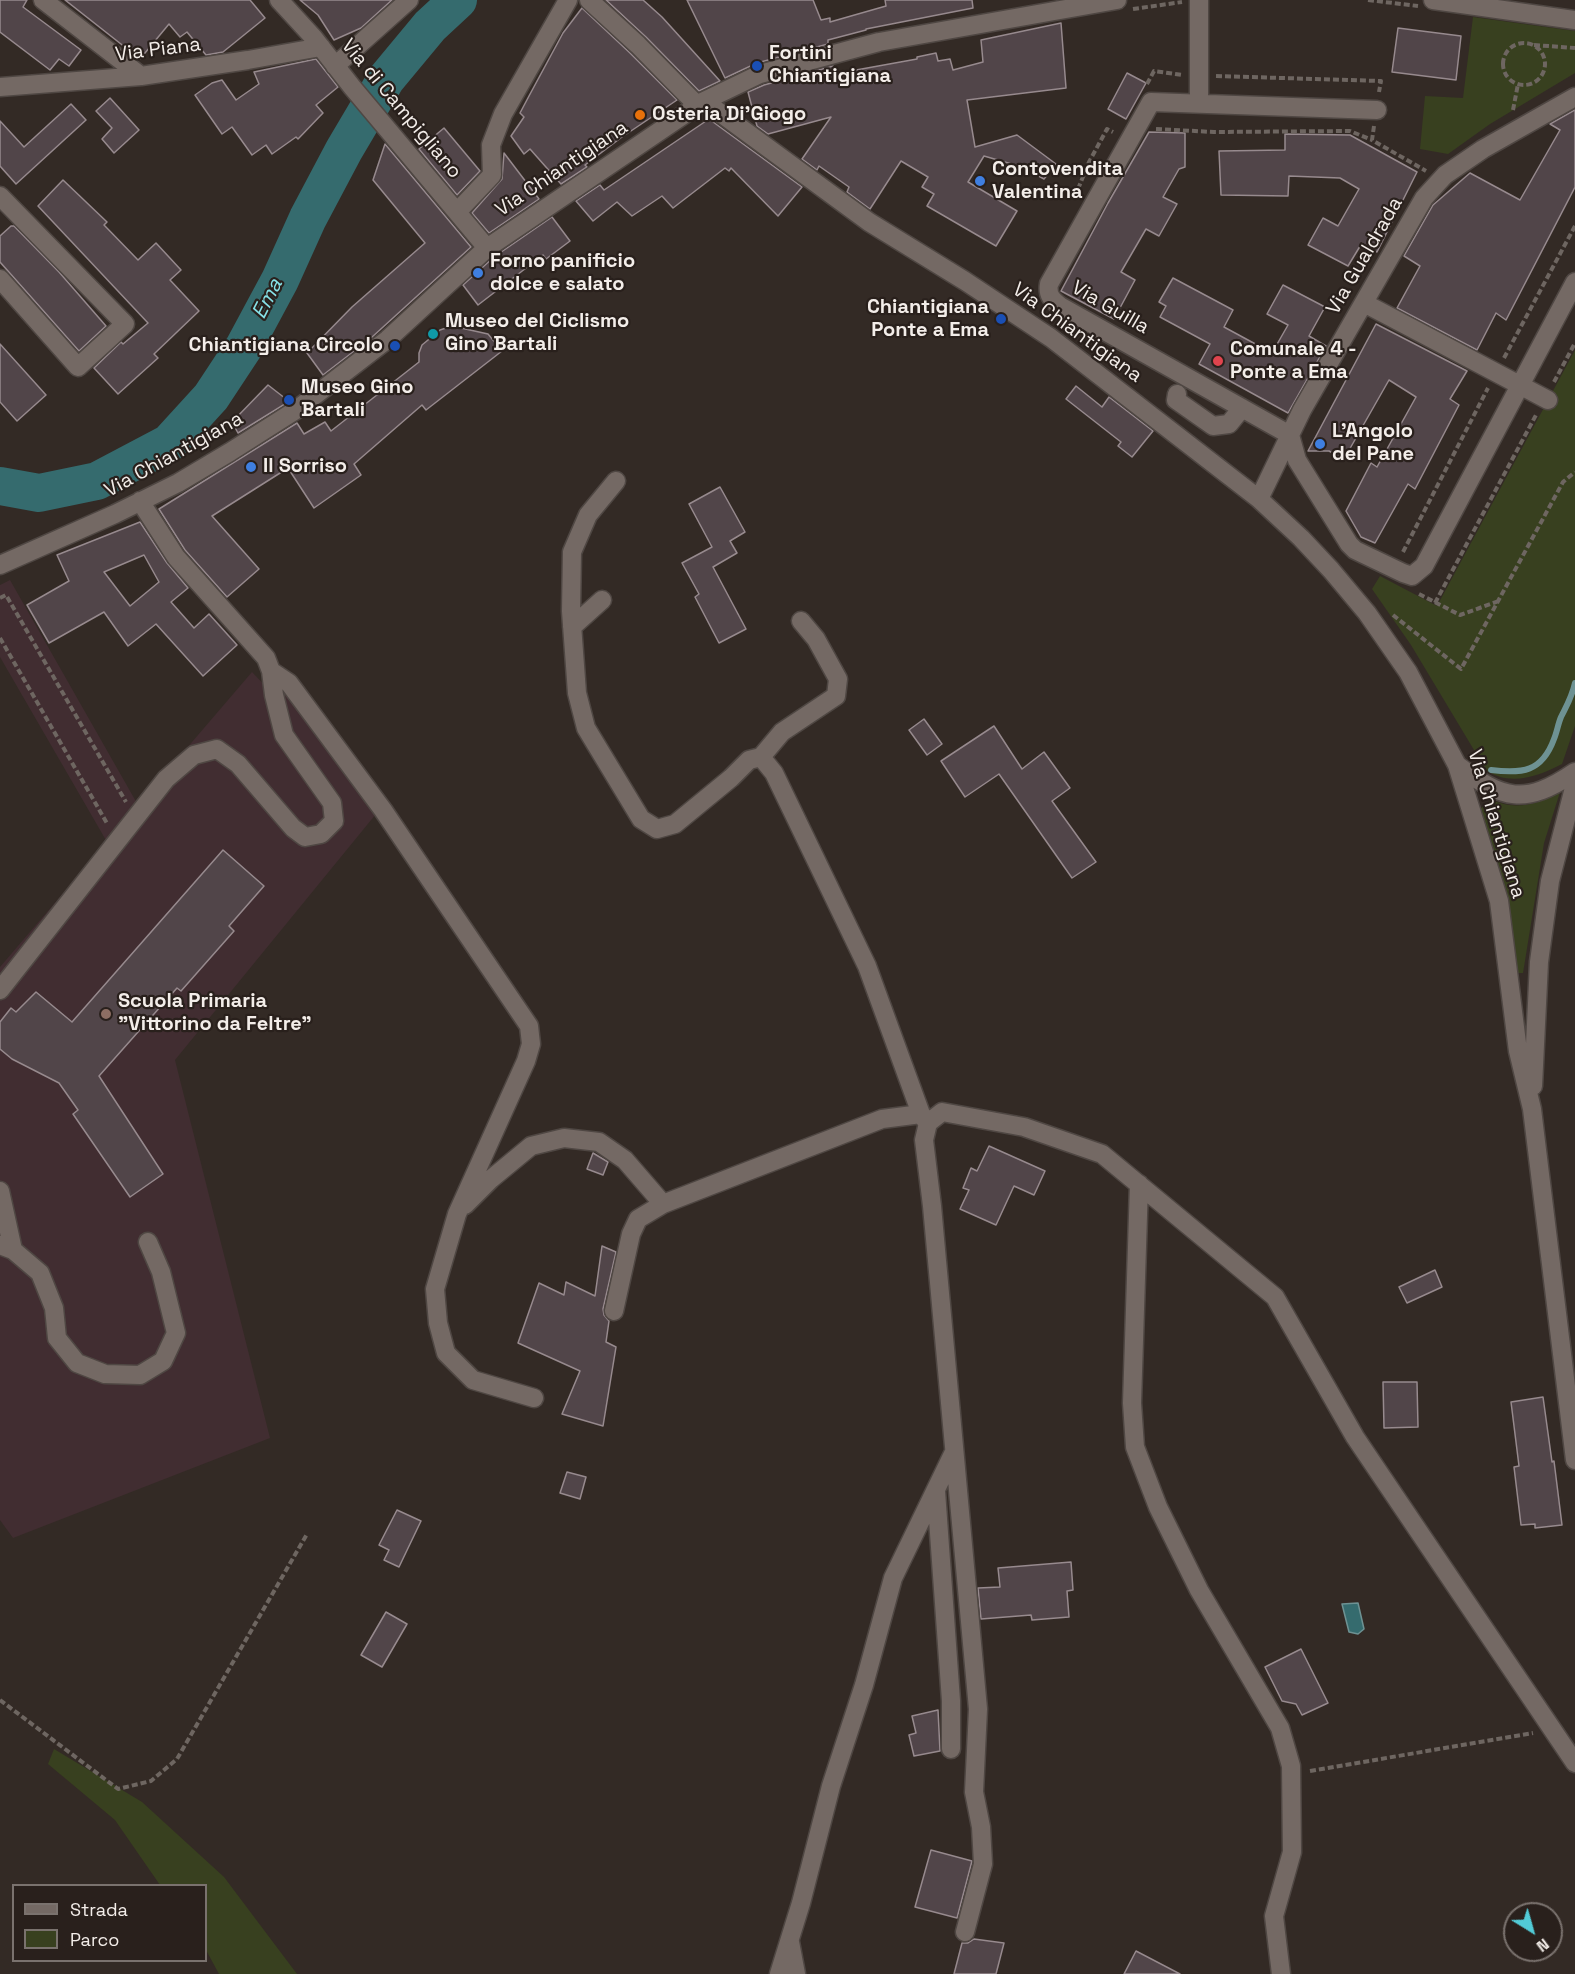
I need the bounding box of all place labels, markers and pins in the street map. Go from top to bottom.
place label: Fortini Chiantigiana [769,42,891,89]
marker: Fortini Chiantigiana [750,59,764,73]
place label: Osteria Di'Giogo [652,103,806,127]
marker: Osteria Di'Giogo [633,108,647,122]
place label: Contovendita Valentina [992,158,1123,205]
marker: Contovendita Valentina [973,174,987,188]
place label: Forno panificio dolce e salato [490,250,635,297]
marker: Forno panificio dolce e salato [471,266,485,280]
place label: Chiantigiana Ponte a Ema [867,296,989,343]
place label: Museo del Ciclismo Gino Bartali [445,310,629,357]
marker: Chiantigiana Ponte a Ema [994,312,1008,326]
marker: Museo del Ciclismo Gino Bartali [426,327,440,341]
place label: Chiantigiana Circolo [189,334,383,358]
place label: Comunale 4 - Ponte a Ema [1230,338,1357,385]
marker: Chiantigiana Circolo [388,339,402,353]
marker: Comunale 4 - Ponte a Ema [1211,354,1225,368]
place label: Museo Gino Bartali [301,376,413,423]
marker: Museo Gino Bartali [282,393,296,407]
place label: L'Angolo del Pane [1332,420,1414,467]
marker: L'Angolo del Pane [1313,437,1327,451]
place label: Il Sorriso [263,455,347,479]
marker: Il Sorriso [244,460,258,474]
place label: Scuola Primaria "Vittorino da Feltre" [118,990,312,1037]
marker: Scuola Primaria "Vittorino da Feltre" [99,1007,113,1021]

